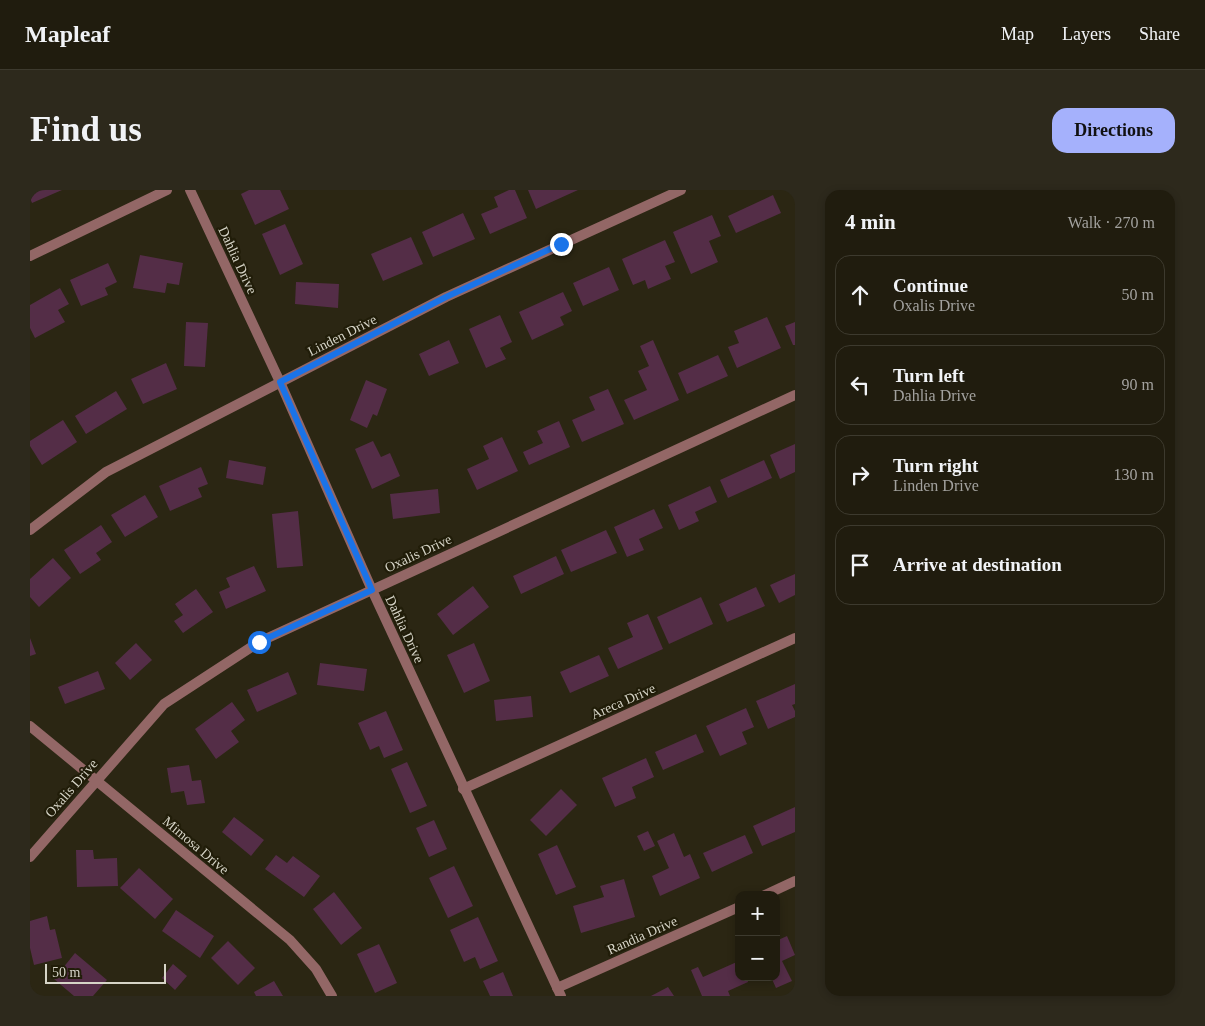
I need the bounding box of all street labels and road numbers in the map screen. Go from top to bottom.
street label: Dahlia Drive [215,224,260,296]
street label: Linden Drive [305,312,379,359]
street label: Oxalis Drive [382,531,454,575]
street label: Dahlia Drive [382,593,427,665]
street label: Areca Drive [589,681,658,722]
street label: Oxalis Drive [42,756,101,820]
street label: Mimosa Drive [160,814,232,877]
street label: Randia Drive [605,913,680,958]

